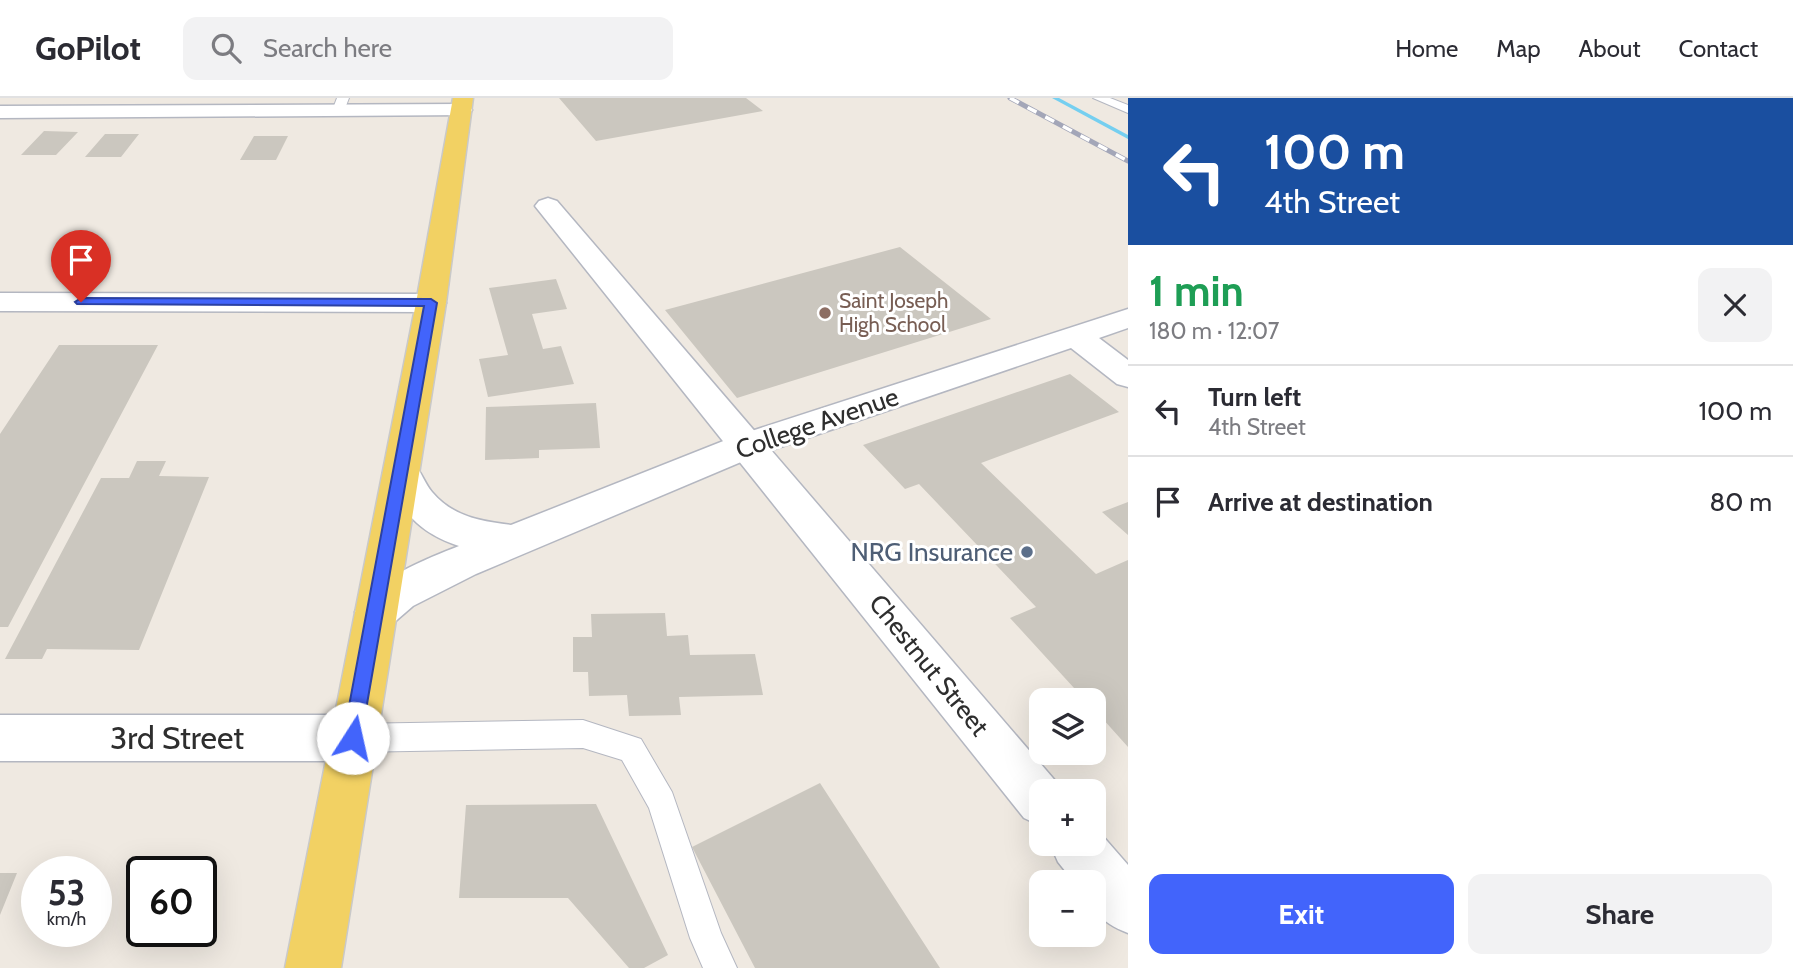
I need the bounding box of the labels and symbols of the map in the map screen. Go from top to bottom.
pin [51,230,111,302]
place label: Saint Joseph High School [839,288,948,337]
marker: Saint Joseph High School [817,305,833,321]
street label: College Avenue [731,380,903,466]
place label: NRG Insurance [850,536,1013,568]
marker: NRG Insurance [1019,544,1035,560]
street label: Chestnut Street [862,588,996,742]
position arrow [316,701,390,775]
street label: 3rd Street [110,718,244,757]
speed limit sign: 60 [126,856,217,947]

